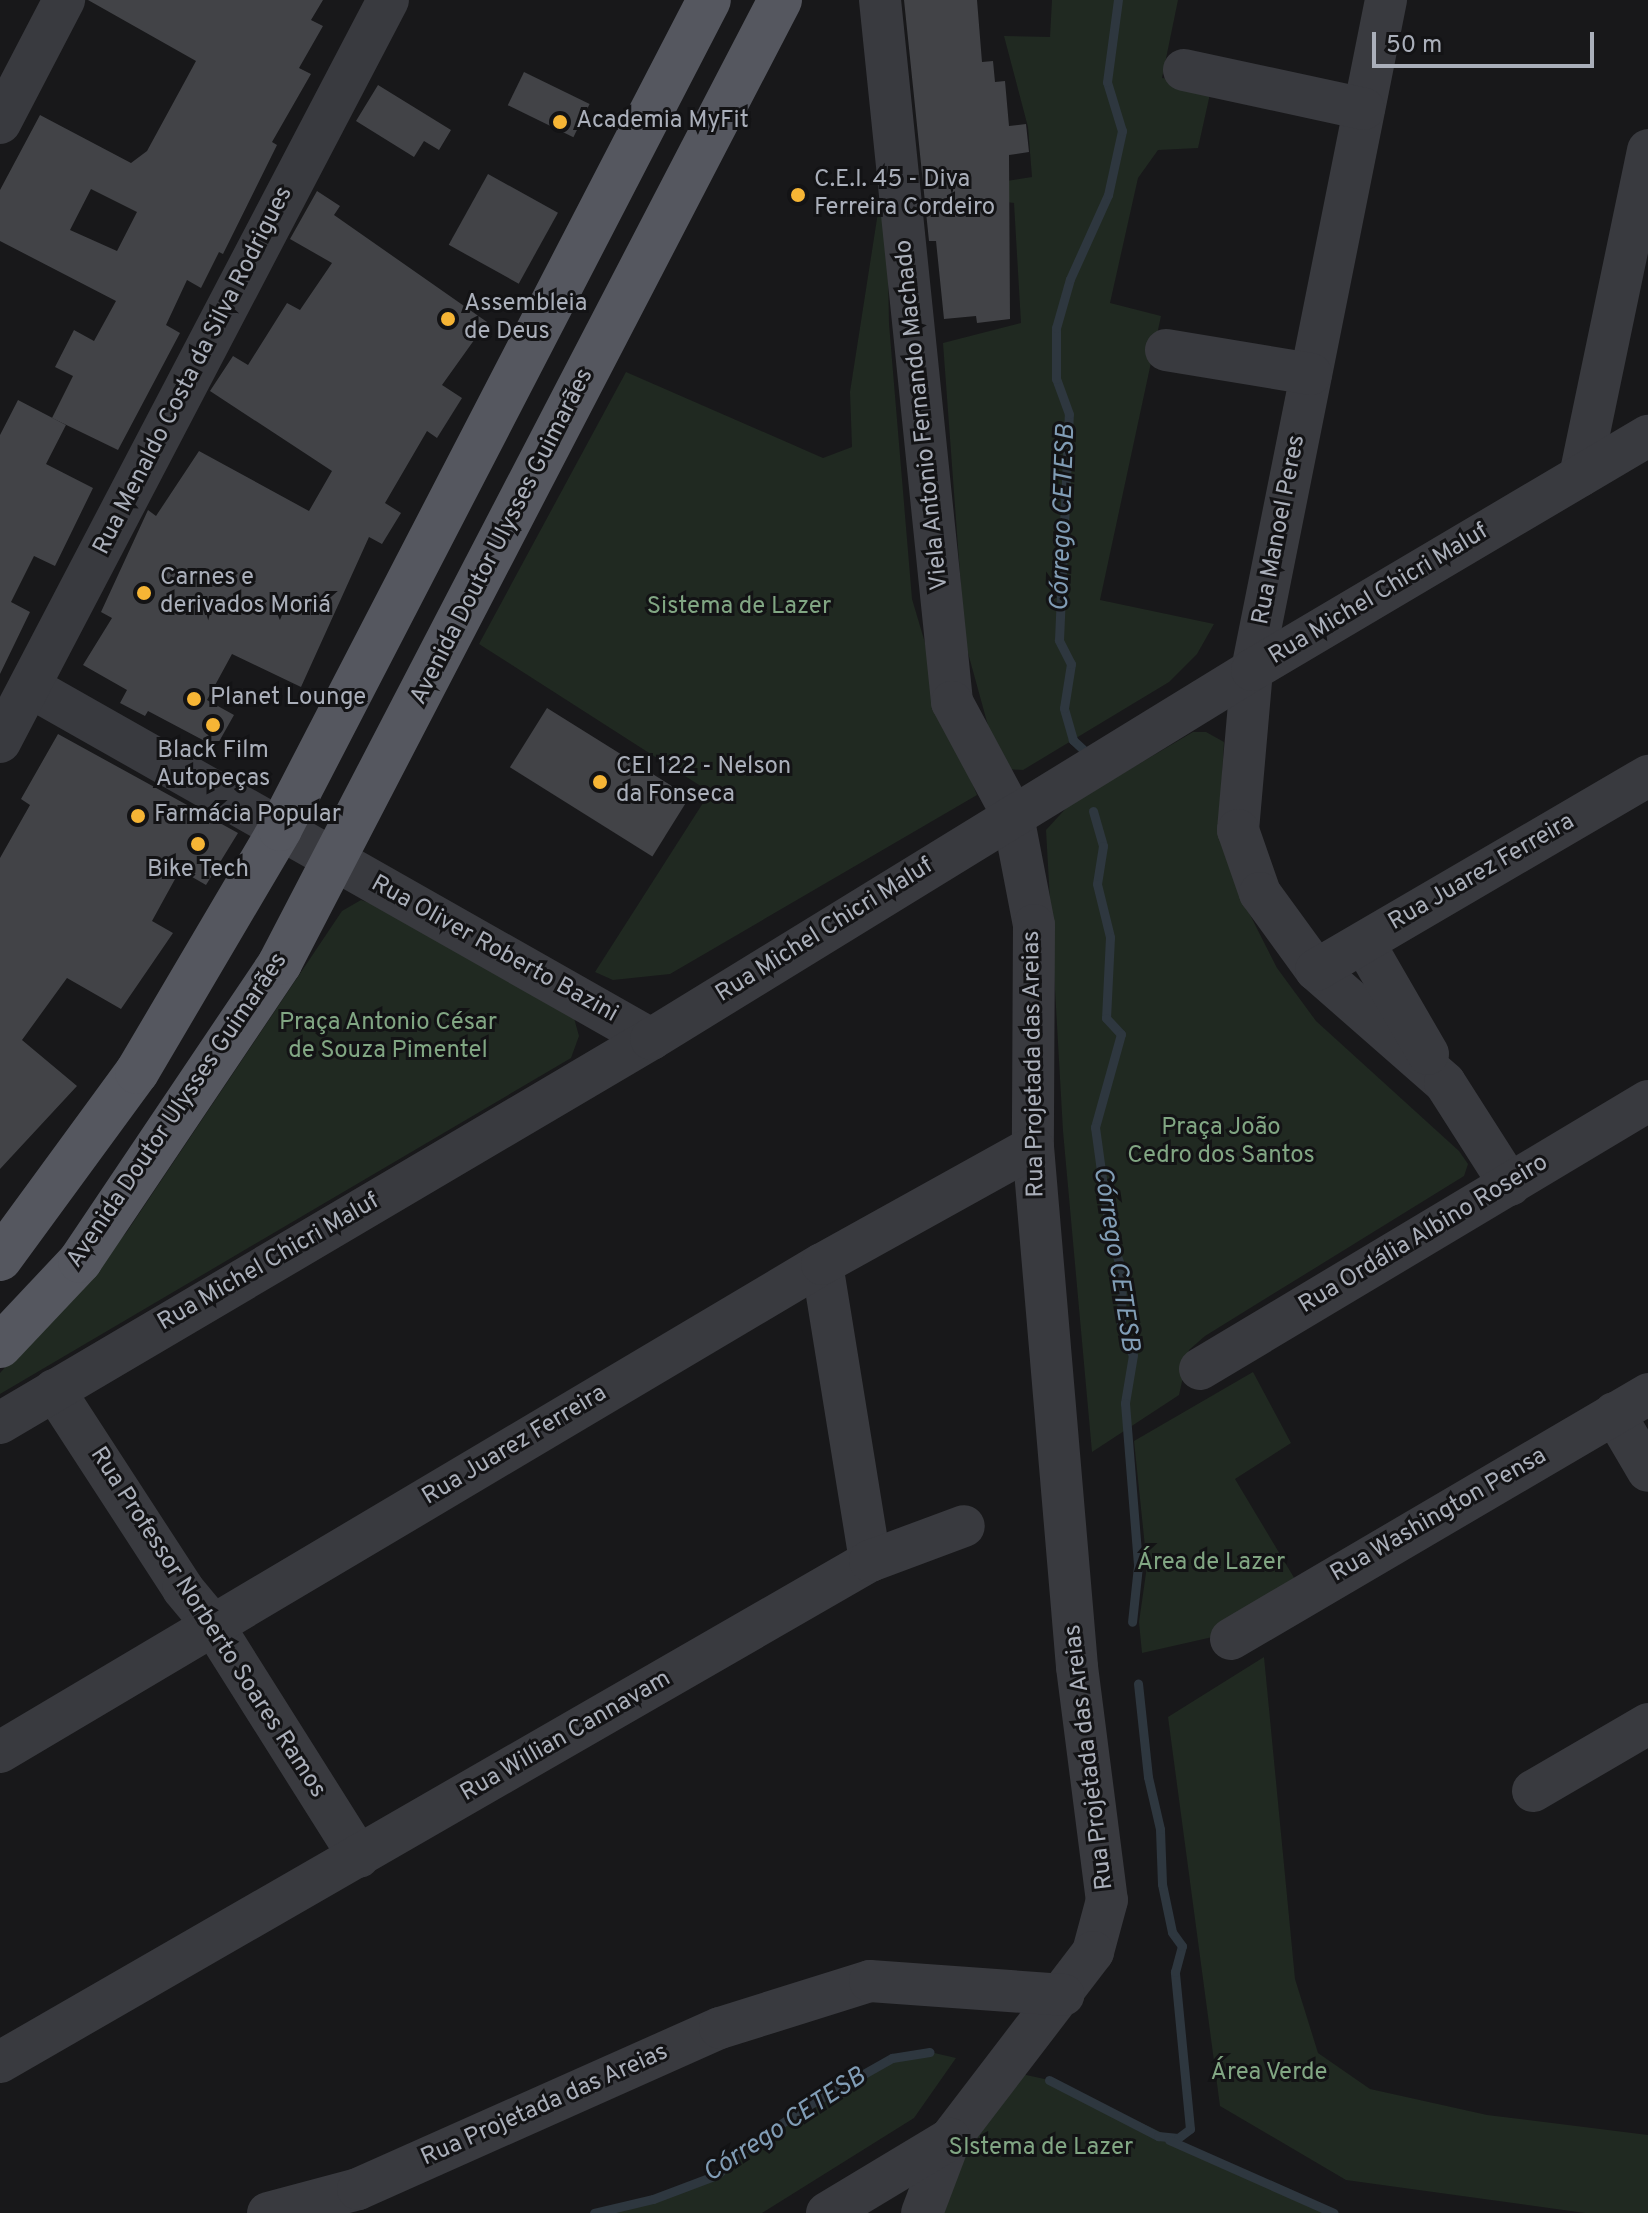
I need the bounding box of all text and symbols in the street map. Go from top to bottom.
scale bar [1376,16,1598,66]
text: 50 m [1386,31,1442,61]
place label: Academia MyFit [576,108,749,136]
marker: Academia MyFit [551,113,569,131]
place label: C.E.I. 45 - Diva Ferreira Cordeiro [814,167,995,223]
street label: Rua Menaldo Costa da Silva Rodrigues [88,182,300,560]
marker: C.E.I. 45 - Diva Ferreira Cordeiro [789,186,807,204]
street label: Viela Antonio Fernando Machado [890,238,956,592]
place label: Assembleia de Deus [464,291,587,347]
marker: Assembleia de Deus [439,310,457,328]
street label: Avenida Doutor Ulysses Guimarães [405,364,601,710]
water label: Córrego CETESB [1045,424,1083,612]
street label: Rua Manoel Peres [1247,433,1313,627]
street label: Rua Michel Chicri Maluf [1264,518,1494,672]
place label: Carnes e derivados Moriá [160,565,331,621]
marker: Carnes e derivados Moriá [135,584,153,602]
park label: Sistema de Lazer [647,594,831,622]
place label: Planet Lounge [210,685,366,713]
marker: Planet Lounge [185,690,203,708]
marker: Black Film Autopeças [204,716,222,734]
place label: Black Film Autopeças [156,738,270,794]
place label: CEI 122 - Nelson da Fonseca [616,754,791,810]
marker: CEI 122 - Nelson da Fonseca [591,773,609,791]
place label: Farmácia Popular [154,802,341,830]
marker: Farmácia Popular [129,807,147,825]
street label: Rua Juarez Ferreira [1384,808,1580,938]
marker: Bike Tech [189,835,207,853]
street label: Rua Michel Chicri Maluf [711,852,939,1010]
place label: Bike Tech [146,857,250,885]
street label: Rua Oliver Roberto Bazini [366,870,622,1030]
street label: Rua Projetada das Areias [1018,930,1052,1198]
street label: Avenida Doutor Ulysses Guimarães [62,948,294,1274]
park label: Praça Antonio César de Souza Pimentel [278,1010,498,1066]
park label: Praça João Cedro dos Santos [1127,1115,1315,1171]
street label: Rua Ordália Albino Roseiro [1294,1149,1554,1321]
water label: Córrego CETESB [1085,1164,1145,1354]
street label: Rua Michel Chicri Maluf [153,1188,385,1338]
street label: Rua Juarez Ferreira [418,1380,612,1512]
street label: Rua Professor Norberto Soares Ramos [83,1442,331,1804]
street label: Rua Washington Pensa [1326,1442,1552,1590]
park label: Área de Lazer [1137,1550,1285,1578]
street label: Rua Projetada das Areias [1059,1622,1121,1892]
street label: Rua Willian Cannavam [456,1665,676,1809]
street label: Rua Projetada das Areias [417,2038,673,2174]
park label: Área Verde [1210,2060,1328,2088]
water label: Córrego CETESB [698,2062,872,2190]
park label: SIstema de Lazer [949,2135,1133,2163]

